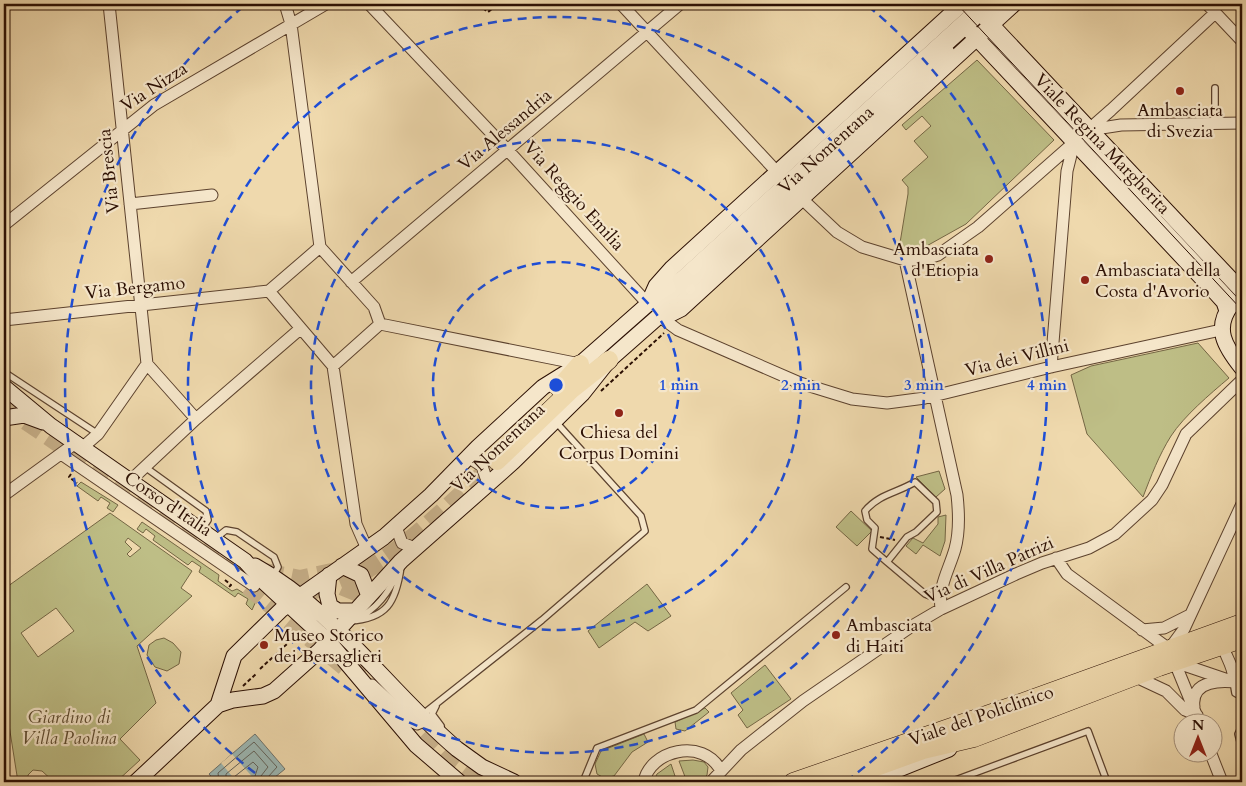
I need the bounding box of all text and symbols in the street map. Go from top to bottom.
street label: Via Nizza [116,56,193,118]
street label: Viale Regina Margherita [1028,68,1176,220]
street label: Via Alessandria [453,83,557,177]
marker: Ambasciata di Svezia [1174,85,1186,97]
place label: Ambasciata di Svezia [1137,98,1223,144]
street label: Via Nomentana [773,100,880,200]
street label: Via Brescia [92,127,126,215]
street label: Via Reggio Emilia [518,136,630,257]
place label: Ambasciata d'Etiopia [893,237,979,283]
marker: Ambasciata d'Etiopia [983,253,995,265]
place label: Ambasciata della Costa d'Avorio [1095,258,1221,304]
street label: Via Bergamo [84,270,187,306]
marker: Ambasciata della Costa d'Avorio [1079,274,1091,286]
street label: Via dei Villini [962,333,1072,383]
text: 1 min [659,375,699,395]
text: 2 min [781,375,821,395]
text: 3 min [904,375,944,395]
text: 4 min [1027,375,1067,395]
centre of rings [547,376,565,394]
street label: Via Nomentana [445,397,551,498]
marker: Chiesa del Corpus Domini [613,407,625,419]
place label: Chiesa del Corpus Domini [559,420,679,466]
street label: Corso d'Italia [119,465,217,543]
street label: Via di Villa Patrizi [920,530,1058,610]
place label: Ambasciata di Haiti [846,613,932,659]
place label: Museo Storico dei Bersaglieri [274,623,384,669]
marker: Ambasciata di Haiti [830,629,842,641]
marker: Museo Storico dei Bersaglieri [258,639,270,651]
street label: Viale del Policlinico [905,679,1057,753]
park label: Giardino di Villa Paolina [21,705,117,751]
north arrow [1174,714,1224,764]
text: N [1192,716,1204,735]

